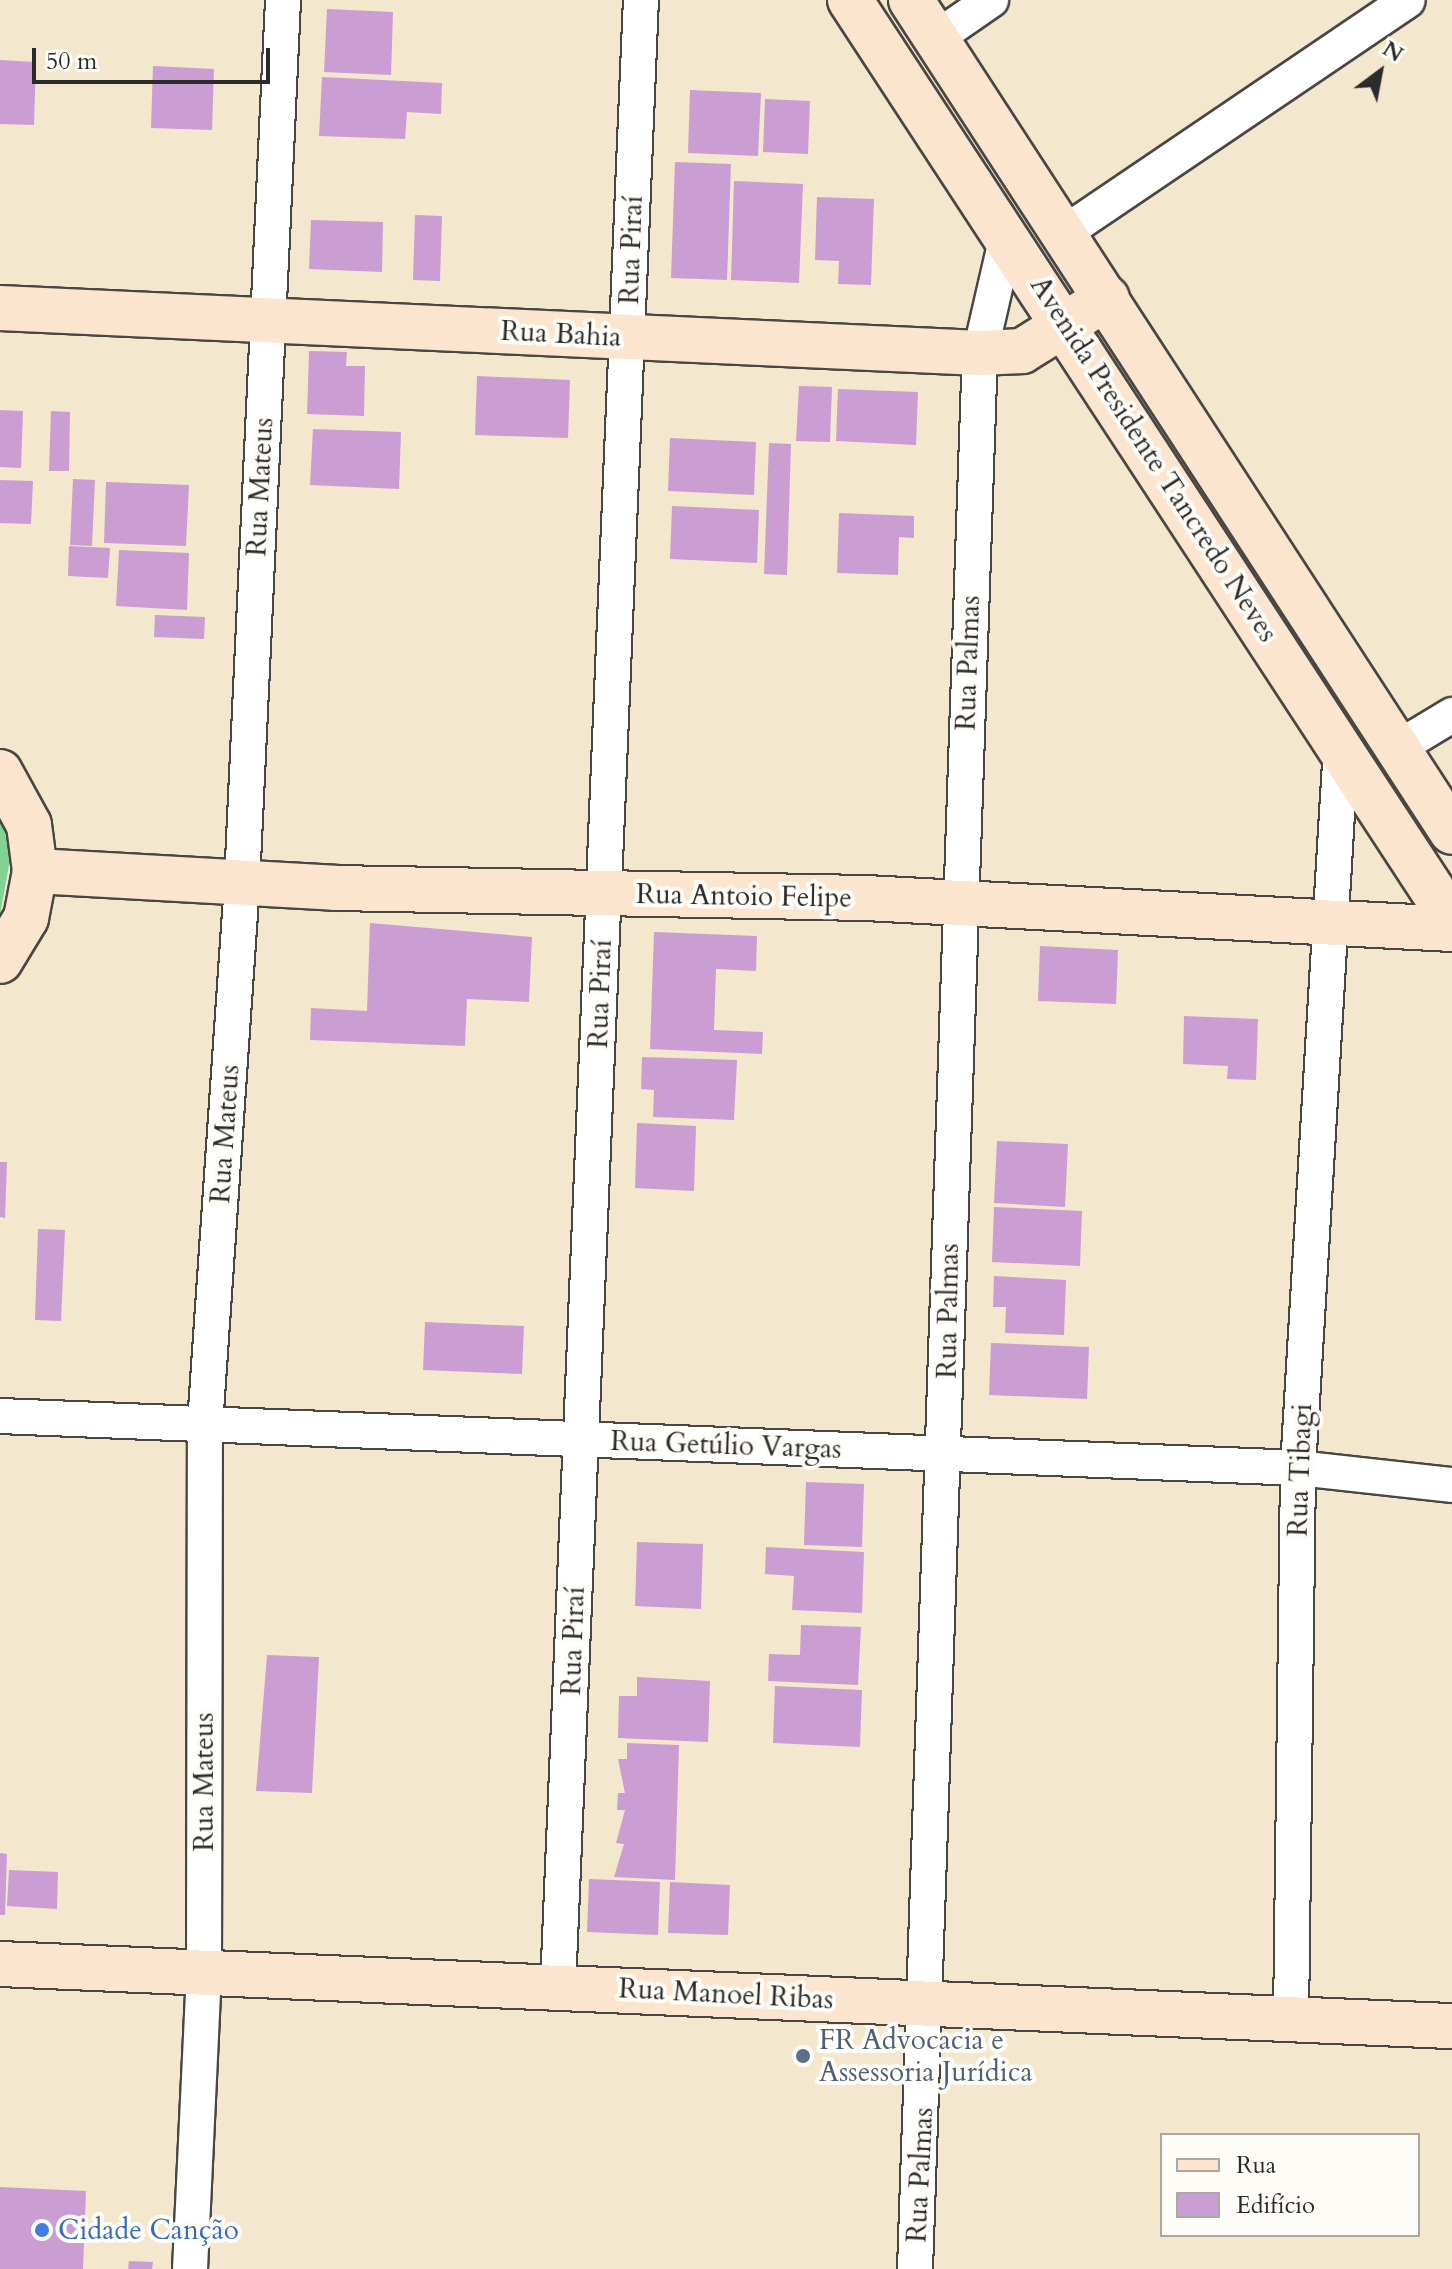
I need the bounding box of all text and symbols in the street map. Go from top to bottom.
scale bar [36,32,274,82]
north arrow [1340,32,1420,112]
text: N [1377,34,1409,69]
text: 50 m [46,45,97,78]
street label: Rua Piraí [612,195,650,305]
street label: Avenida Presidente Tancredo Neves [1023,270,1285,648]
street label: Rua Bahia [500,314,622,354]
street label: Rua Mateus [240,417,280,557]
street label: Rua Palmas [949,595,987,731]
street label: Rua Antoio Felipe [636,877,852,915]
street label: Rua Piraí [581,939,619,1049]
street label: Rua Mateus [203,1063,247,1205]
street label: Rua Palmas [930,1243,966,1379]
street label: Rua Tibagi [1281,1403,1319,1537]
street label: Rua Getúlio Vargas [610,1424,842,1466]
street label: Rua Piraí [554,1586,592,1696]
street label: Rua Mateus [187,1712,221,1852]
street label: Rua Manoel Ribas [618,1972,834,2016]
place label: FR Advocacia e Assessoria Jurídica [819,2023,1033,2089]
marker: FR Advocacia e Assessoria Jurídica [794,2047,812,2065]
street label: Rua Palmas [900,2107,940,2243]
legend [1160,2133,1420,2237]
text: Rua [1236,2149,1276,2182]
text: Edifício [1236,2189,1315,2222]
place label: Cidade Canção [58,2213,239,2247]
marker: Cidade Canção [33,2221,51,2239]

